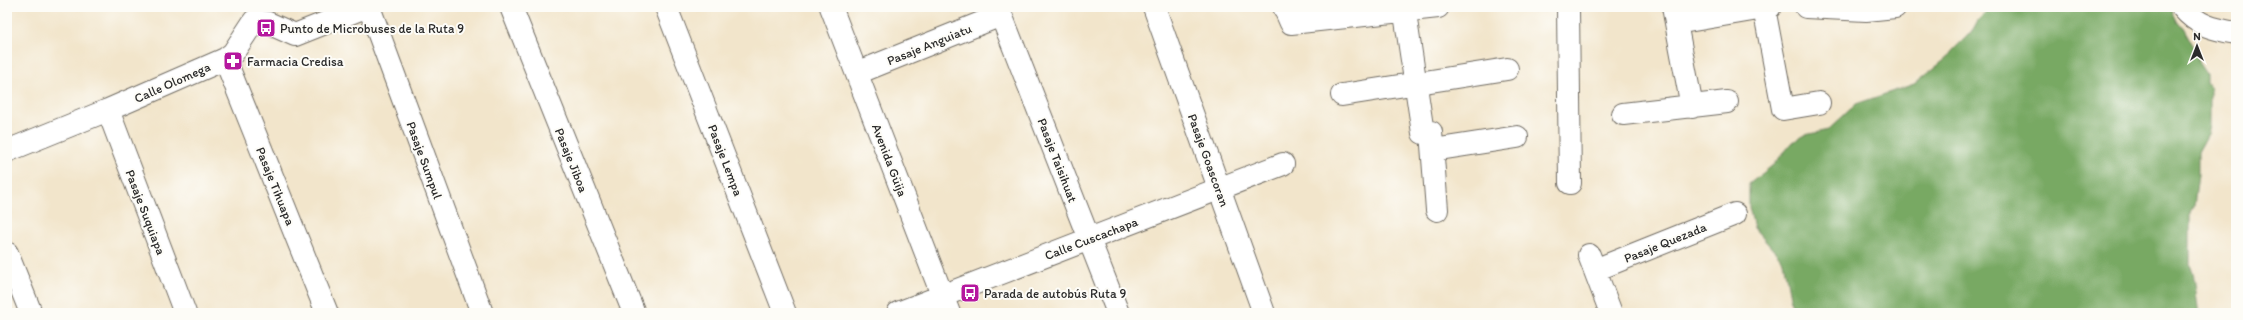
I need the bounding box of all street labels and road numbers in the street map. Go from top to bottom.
street label: Pasaje Anguiatu [885,21,974,68]
street label: Calle Olomega [132,59,213,106]
street label: Pasaje Goascoran [1185,112,1233,209]
street label: Pasaje Taisihuat [1035,116,1081,205]
street label: Pasaje Sumpul [404,119,446,201]
street label: Pasaje Lempa [705,122,746,199]
street label: Avenida Güija [869,122,910,199]
street label: Pasaje Jiboa [552,126,591,195]
street label: Pasaje Tihuapa [253,145,298,228]
street label: Pasaje Suquiapa [122,168,169,257]
street label: Calle Cuscachapa [1042,214,1140,263]
street label: Pasaje Quezada [1622,219,1709,266]

